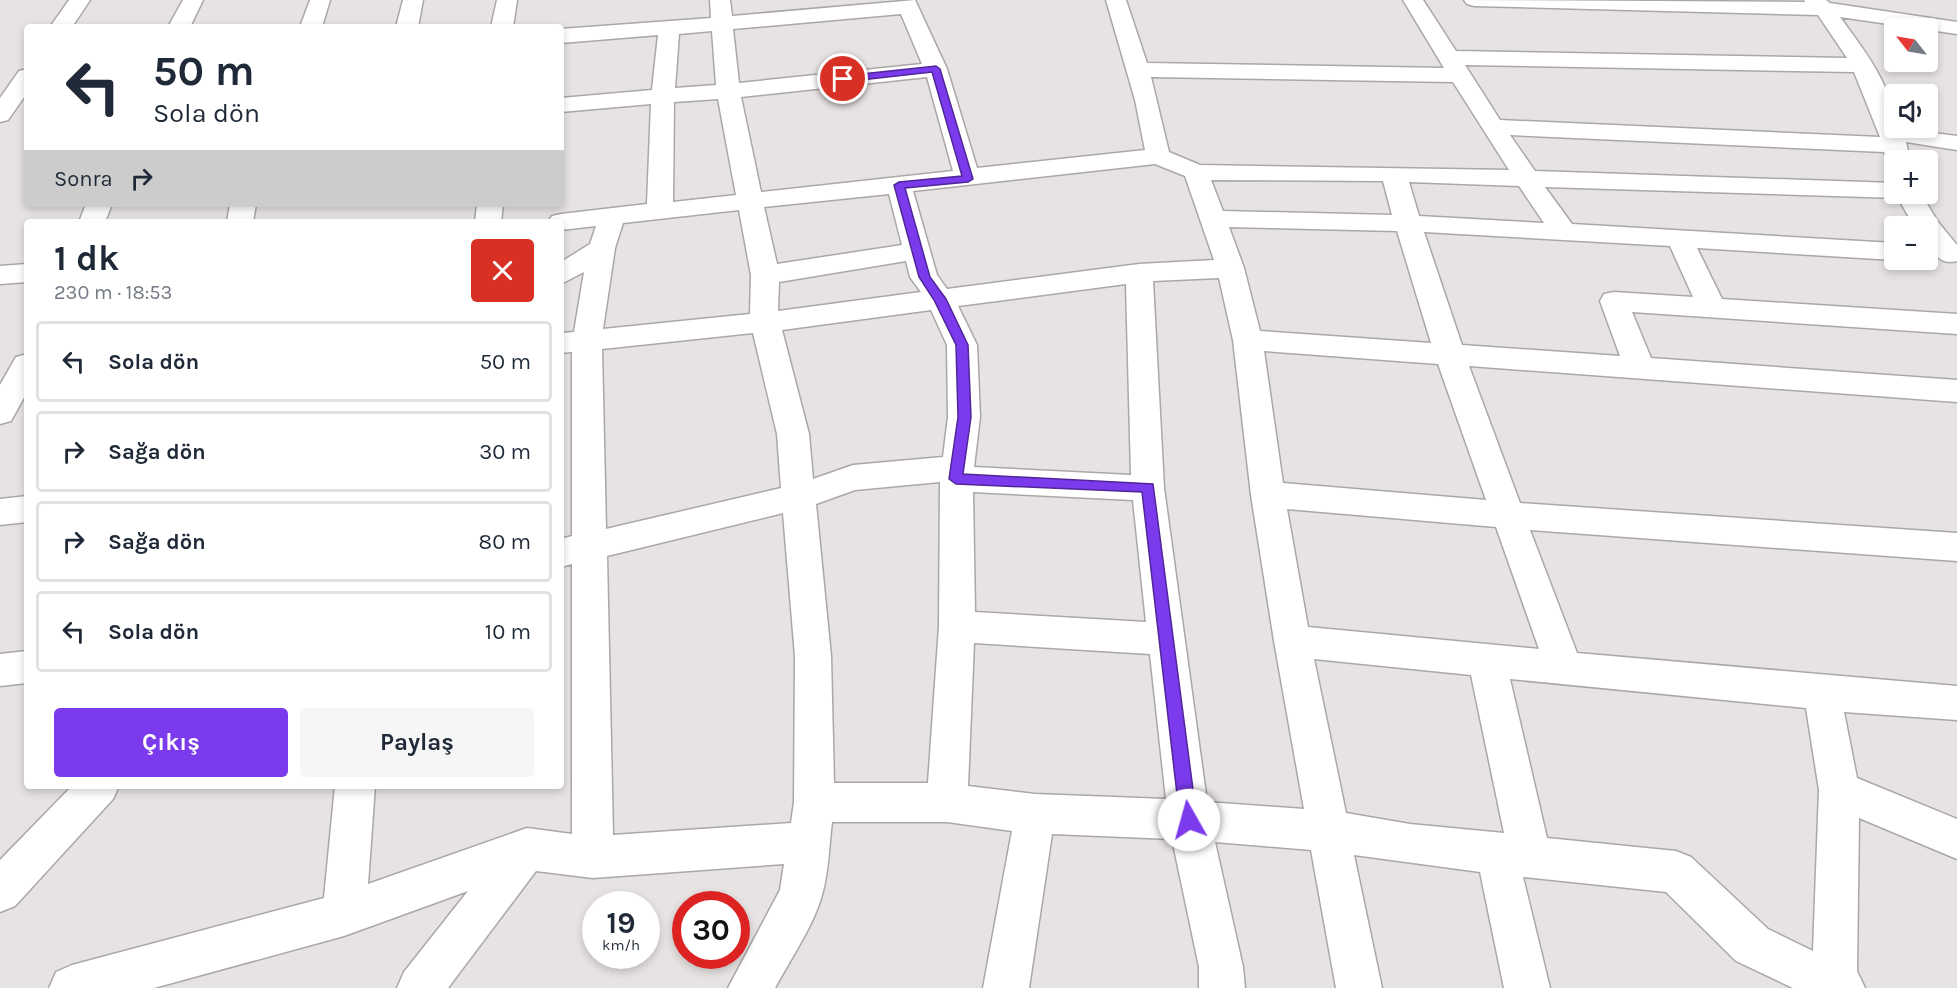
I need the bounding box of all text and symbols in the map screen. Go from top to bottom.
north arrow [1884,18,1938,72]
map controls [1884,18,1938,270]
text: 50 m [153,46,255,96]
icon: left [54,48,132,126]
pin [817,53,868,104]
icon: arrive [826,62,859,95]
button: sound [1884,84,1938,138]
text: Sola dön [153,97,260,129]
button: + [1884,150,1938,204]
icon: right [125,162,158,195]
text: Sonra [54,166,113,192]
button: − [1884,216,1938,270]
text: 1 dk [54,237,119,279]
button: close [471,239,534,302]
text: 230 m · 18:53 [54,281,172,304]
icon: left [57,345,90,378]
text: Sola dön [108,349,199,375]
text: 50 m [480,349,531,375]
icon: right [57,435,90,468]
text: Sağa dön [108,439,206,465]
text: 30 m [479,439,531,465]
icon: right [57,525,90,558]
text: Sağa dön [108,529,206,555]
text: 80 m [479,529,531,555]
icon: left [57,615,90,648]
text: Sola dön [108,619,199,645]
text: 10 m [485,619,531,645]
button: Çıkış [54,708,288,777]
button: Paylaş [300,708,534,777]
position arrow [1157,788,1221,852]
speed limit sign: 30 [672,891,750,969]
text: 19 [606,905,635,941]
text: km/h [602,936,640,954]

